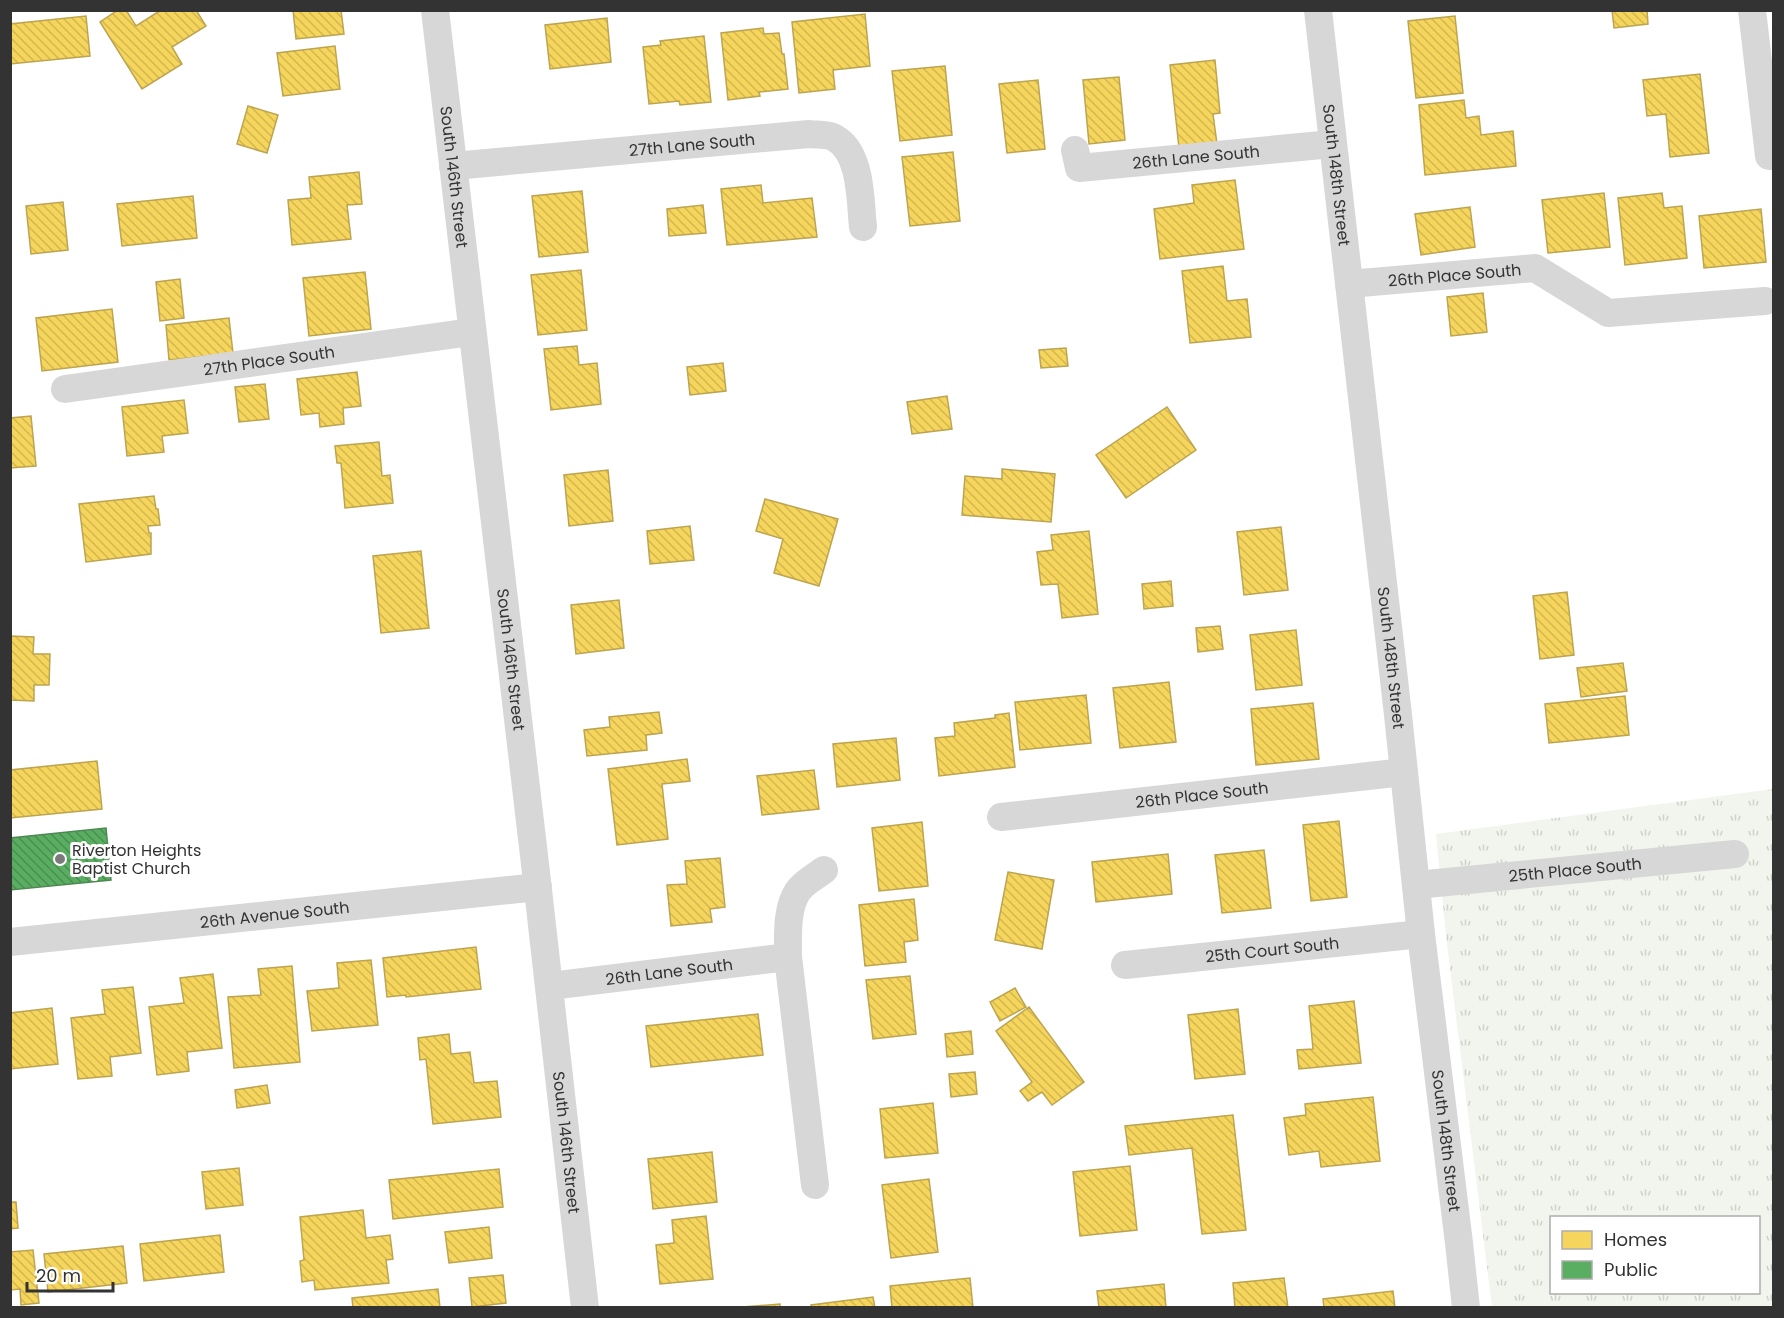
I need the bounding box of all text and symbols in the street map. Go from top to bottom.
street label: South 148th Street [1317,103,1356,247]
street label: South 146th Street [434,105,474,249]
street label: 27th Lane South [628,128,756,162]
street label: 26th Lane South [1131,140,1261,175]
street label: 26th Place South [1387,258,1522,293]
street label: 27th Place South [202,340,336,381]
street label: South 148th Street [1372,586,1410,730]
street label: South 146th Street [491,587,530,732]
street label: 26th Place South [1134,776,1270,814]
place label: Riverton Heights Baptist Church [72,839,201,880]
marker: Riverton Heights Baptist Church [53,852,67,866]
street label: 25th Place South [1508,852,1643,888]
street label: 26th Avenue South [199,896,350,934]
street label: 25th Court South [1204,932,1340,969]
street label: 26th Lane South [604,953,734,991]
street label: South 148th Street [1426,1068,1466,1213]
street label: South 146th Street [547,1070,586,1215]
legend [1550,1216,1760,1294]
text: Homes [1604,1227,1667,1252]
scale bar [27,1255,112,1293]
text: Public [1604,1257,1658,1282]
text: 20 m [36,1263,81,1288]

